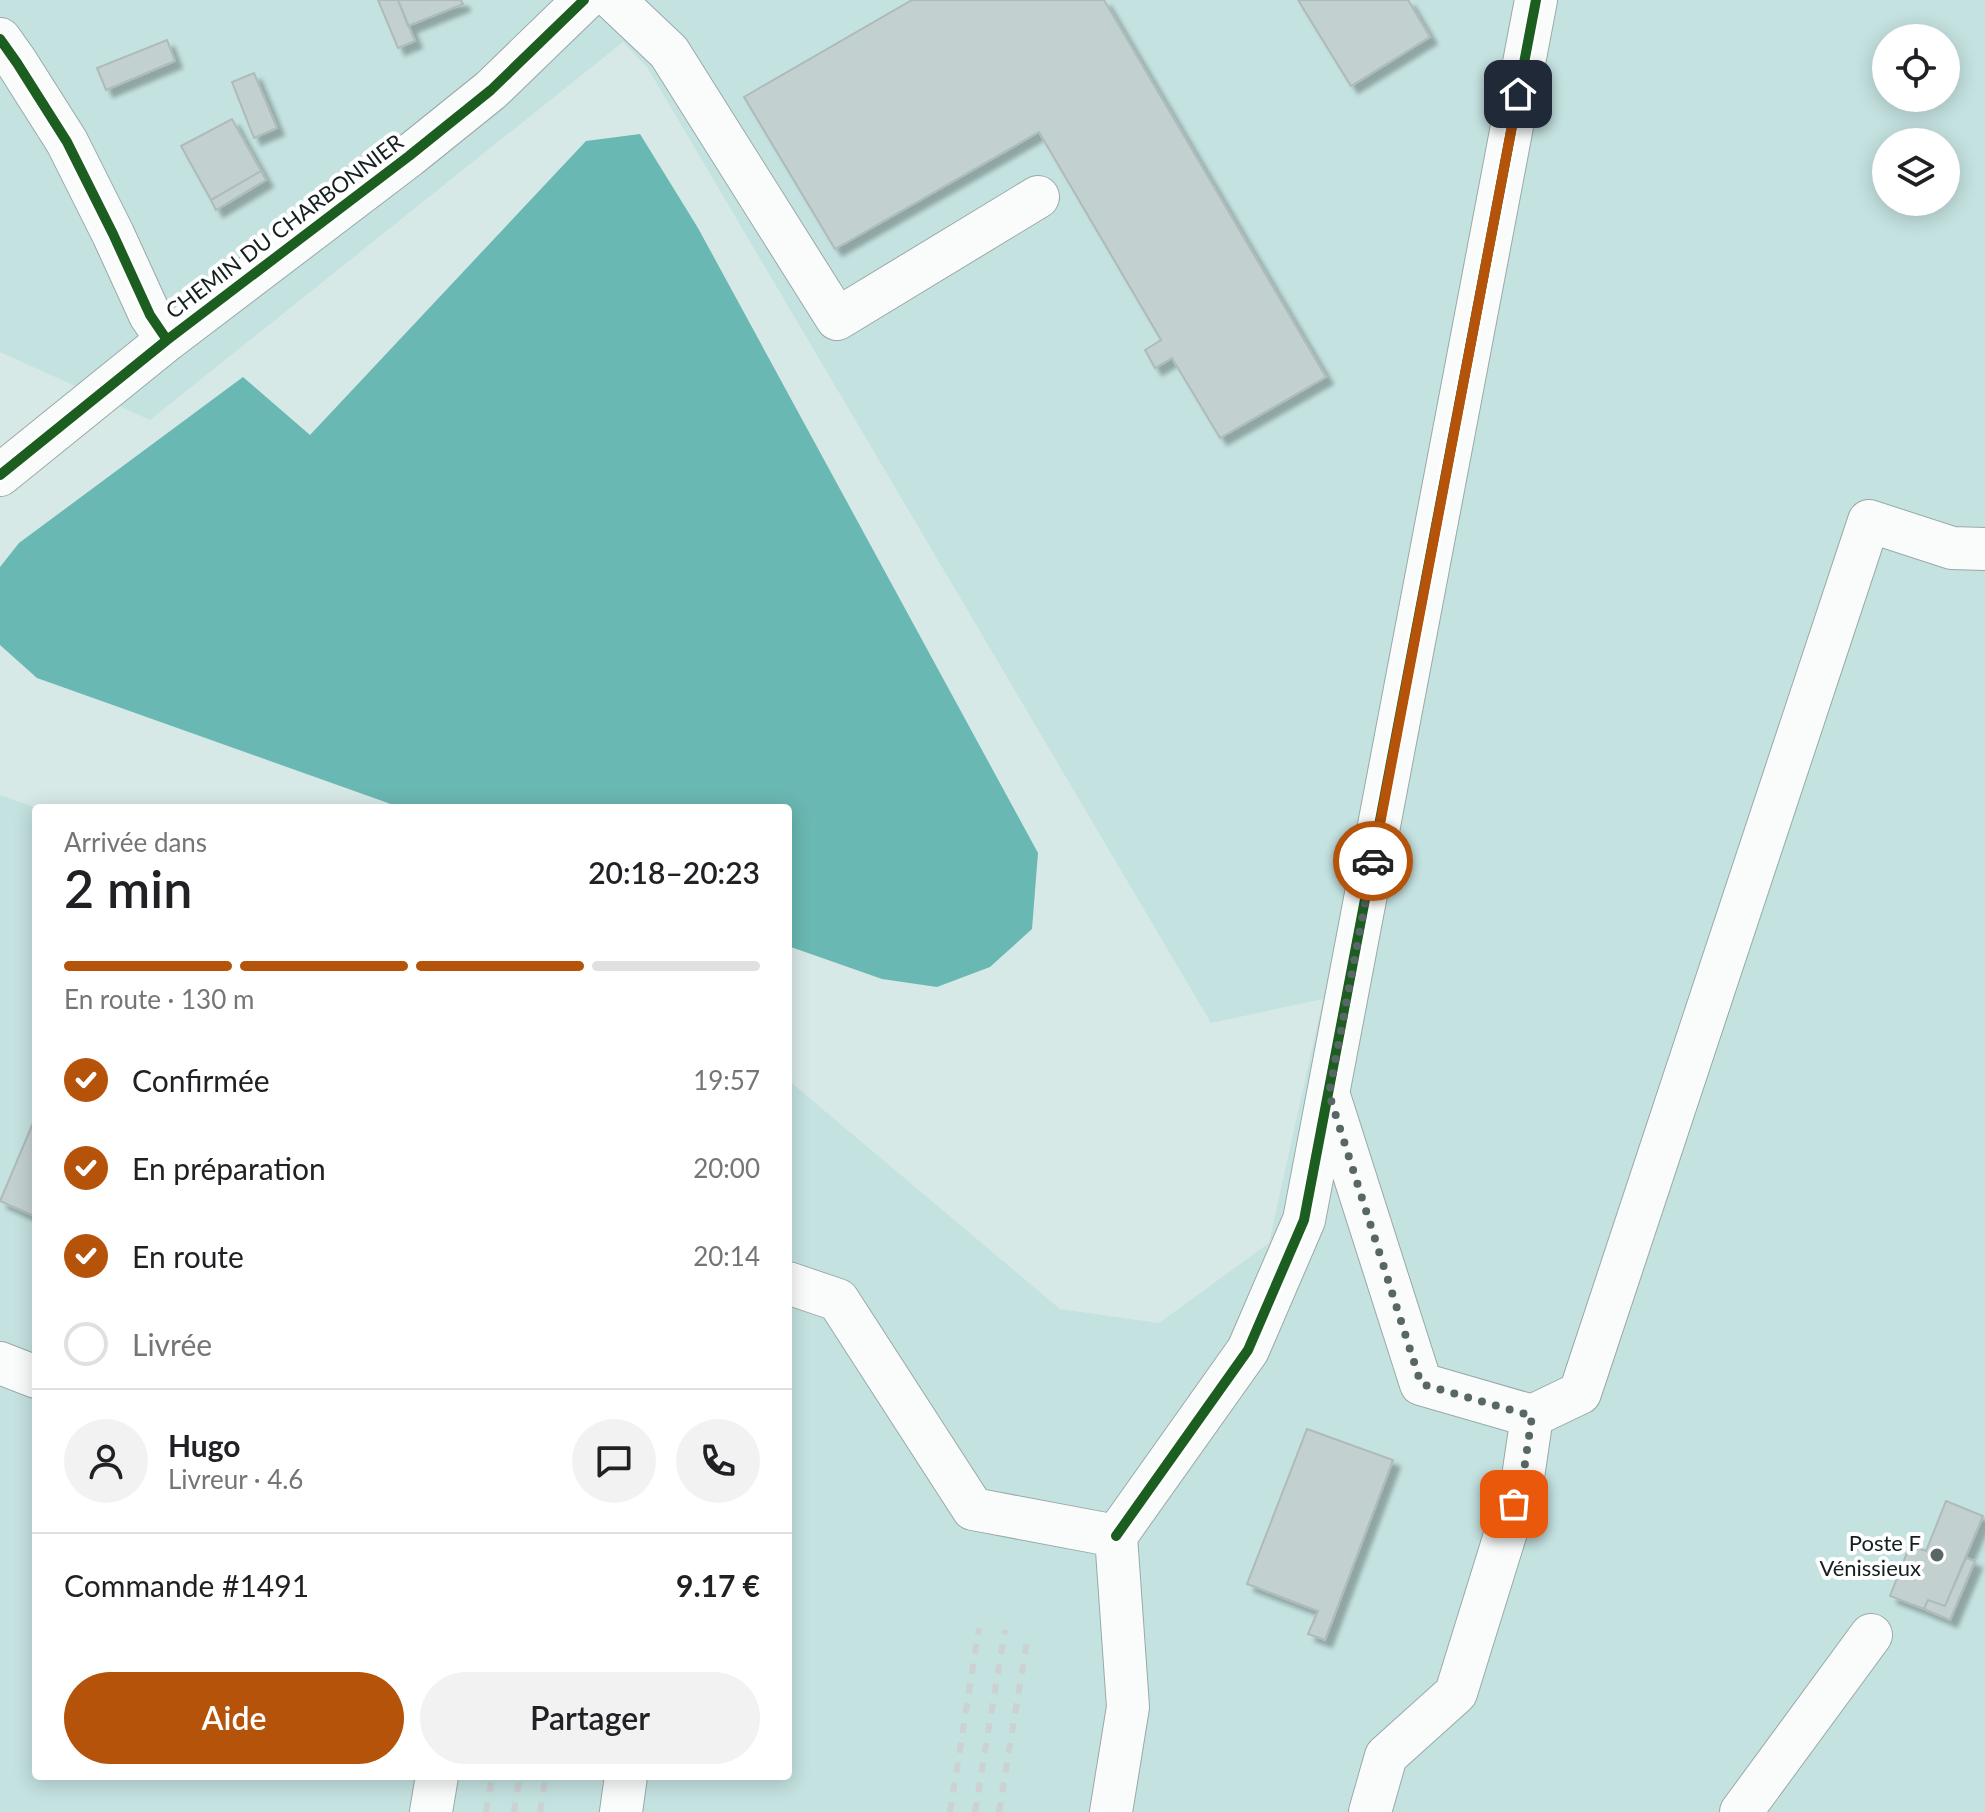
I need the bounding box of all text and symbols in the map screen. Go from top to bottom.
map controls [1872,24,1960,216]
button: locate [1872,24,1960,112]
pin [1484,60,1552,128]
icon: home [1496,72,1540,116]
street label: CHEMIN DU CHARBONNIER [160,128,408,324]
button: layers [1872,128,1960,216]
courier [1333,821,1413,901]
text: Arrivée dans [64,826,207,858]
icon: car [1351,839,1395,883]
text: 20:18–20:23 [588,854,760,890]
text: 2 min [64,857,192,919]
text: En route · 130 m [64,983,254,1015]
icon: check [64,1058,108,1102]
text: Confirmée [132,1062,270,1098]
text: 19:57 [693,1064,760,1096]
icon: check [64,1146,108,1190]
text: En préparation [132,1150,326,1186]
text: 20:00 [693,1152,760,1184]
icon: check [64,1234,108,1278]
text: En route [132,1238,244,1274]
text: 20:14 [693,1240,760,1272]
text: Livrée [132,1326,212,1362]
button: person [64,1419,148,1503]
button: chat [572,1419,656,1503]
button: phone [676,1419,760,1503]
text: Hugo [168,1427,241,1463]
text: Livreur · 4.6 [168,1463,303,1495]
pin [1480,1470,1548,1538]
icon: bag [1492,1482,1536,1526]
place label: Poste F Vénissieux [1819,1529,1921,1581]
marker: Poste F Vénissieux [1928,1546,1946,1564]
text: Commande #1491 [64,1567,309,1603]
text: 9.17 € [676,1567,760,1603]
button: Aide [64,1672,404,1764]
button: Partager [420,1672,760,1764]

